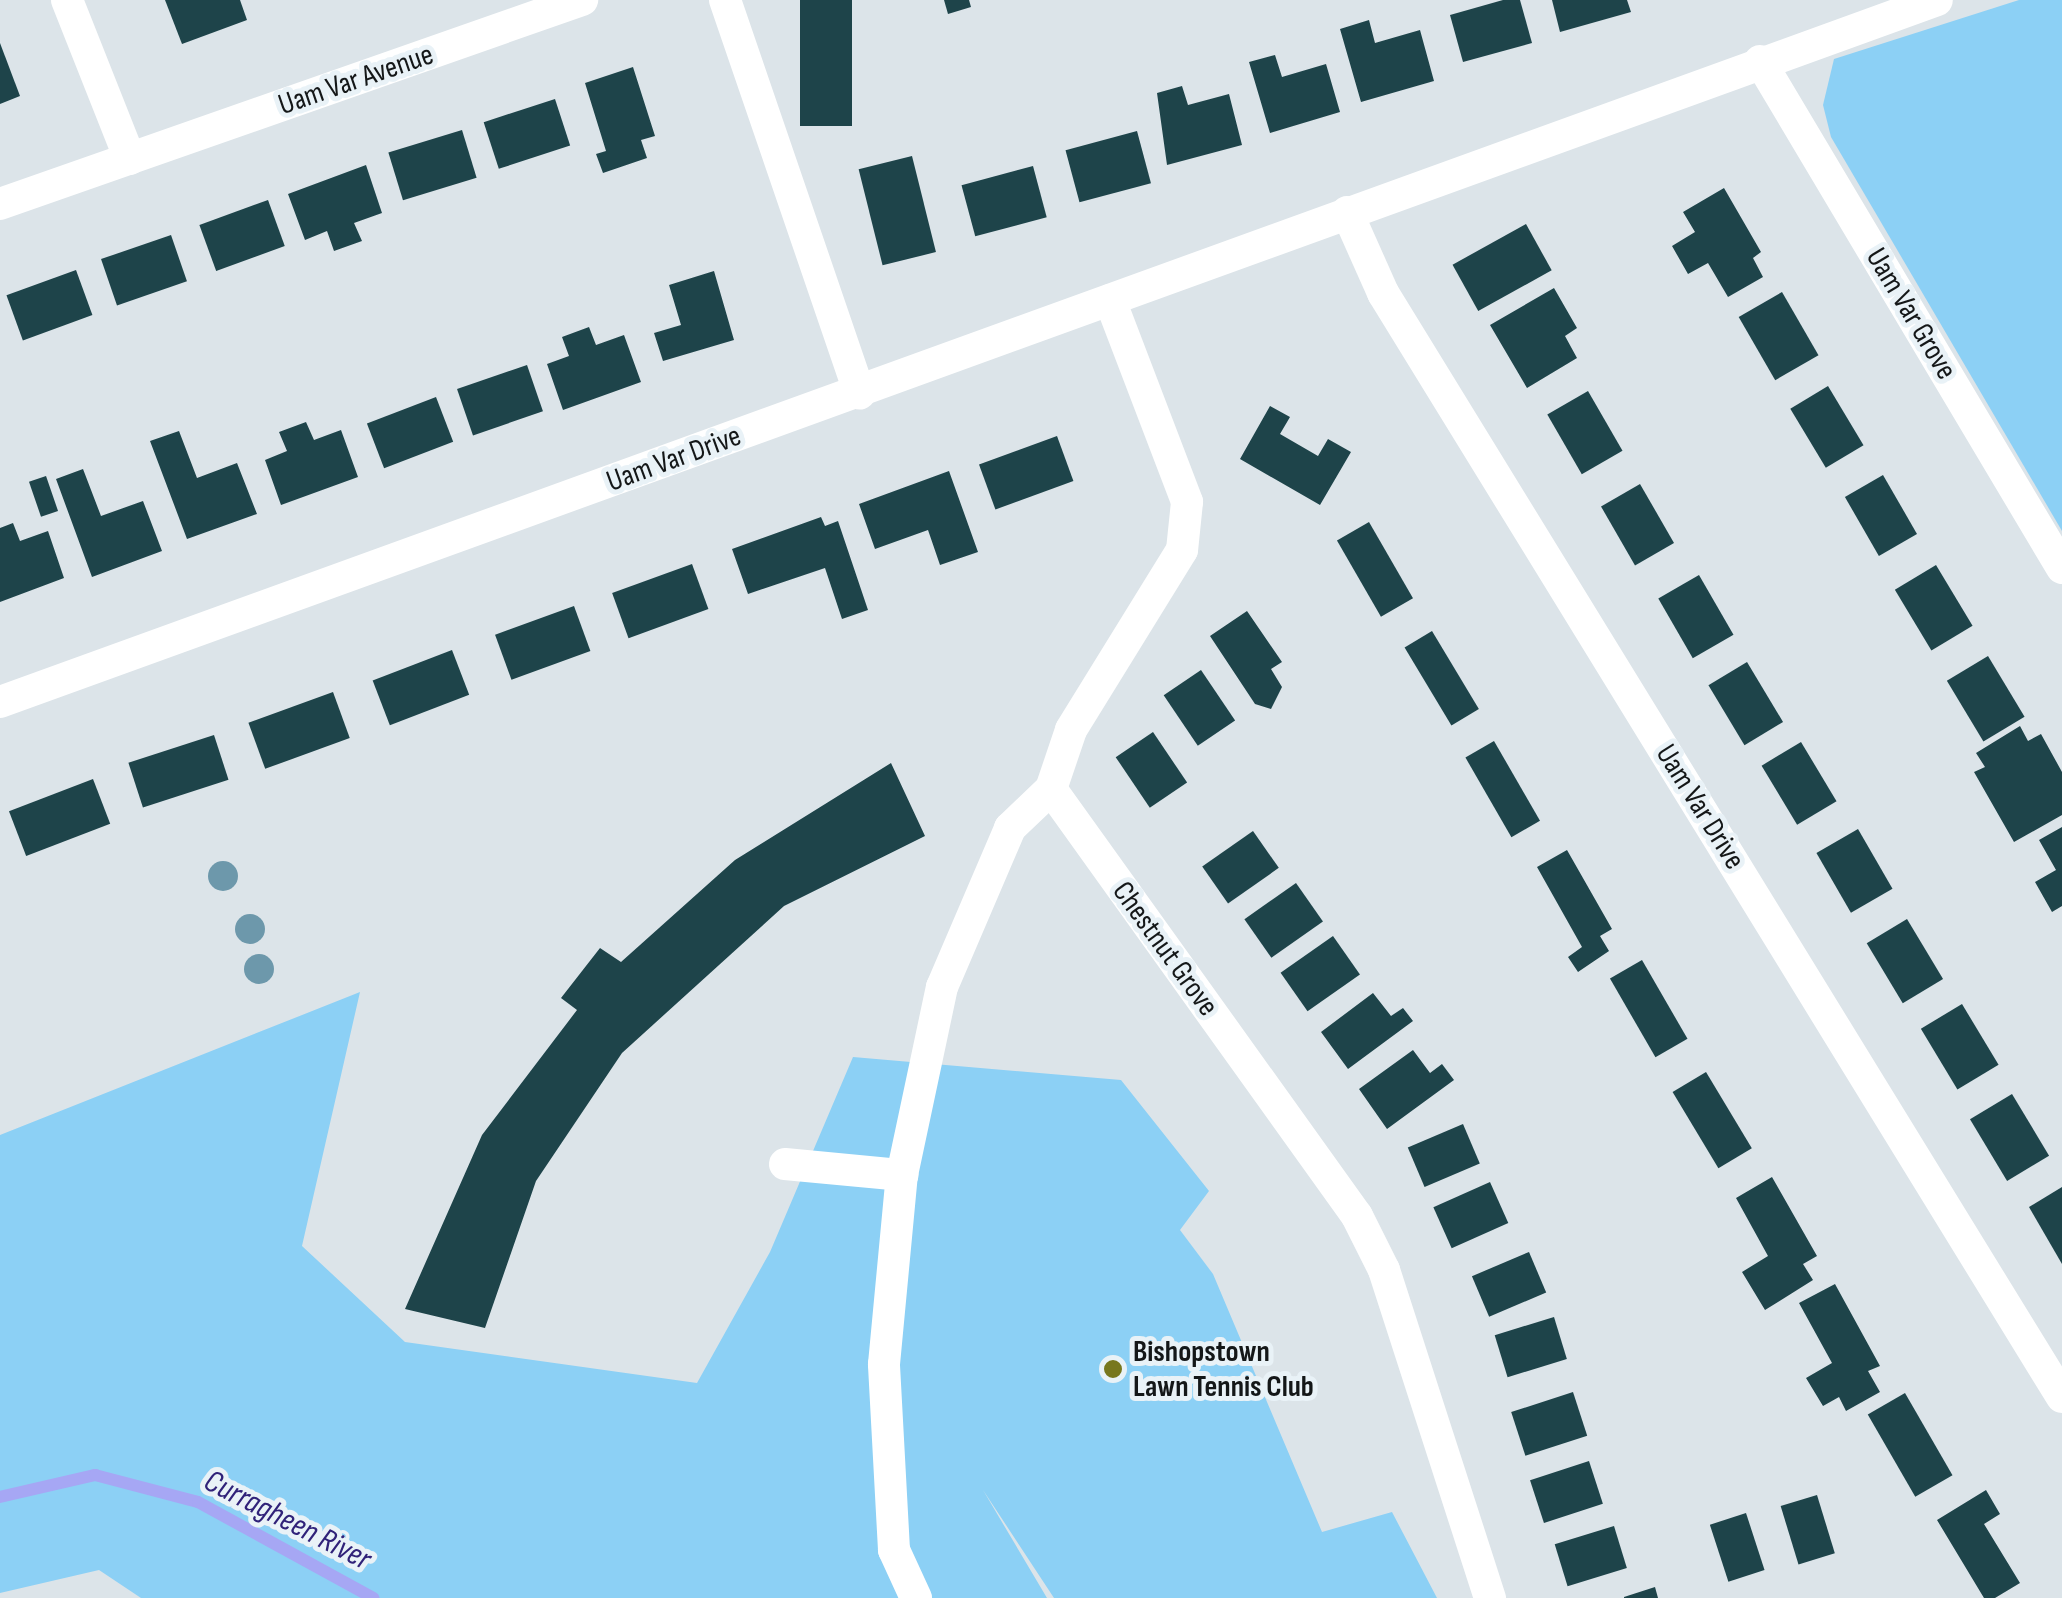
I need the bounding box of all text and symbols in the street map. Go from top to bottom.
street label: Uam Var Avenue [274,37,438,123]
street label: Uam Var Grove [1858,242,1964,386]
street label: Uam Var Drive [602,418,746,500]
street label: Uam Var Drive [1648,738,1752,876]
street label: Chestnut Grove [1104,875,1226,1023]
place label: Bishopstown Lawn Tennis Club [1133,1334,1314,1404]
marker: Bishopstown Lawn Tennis Club [1102,1358,1124,1380]
water label: Curragheen River [197,1463,377,1579]

